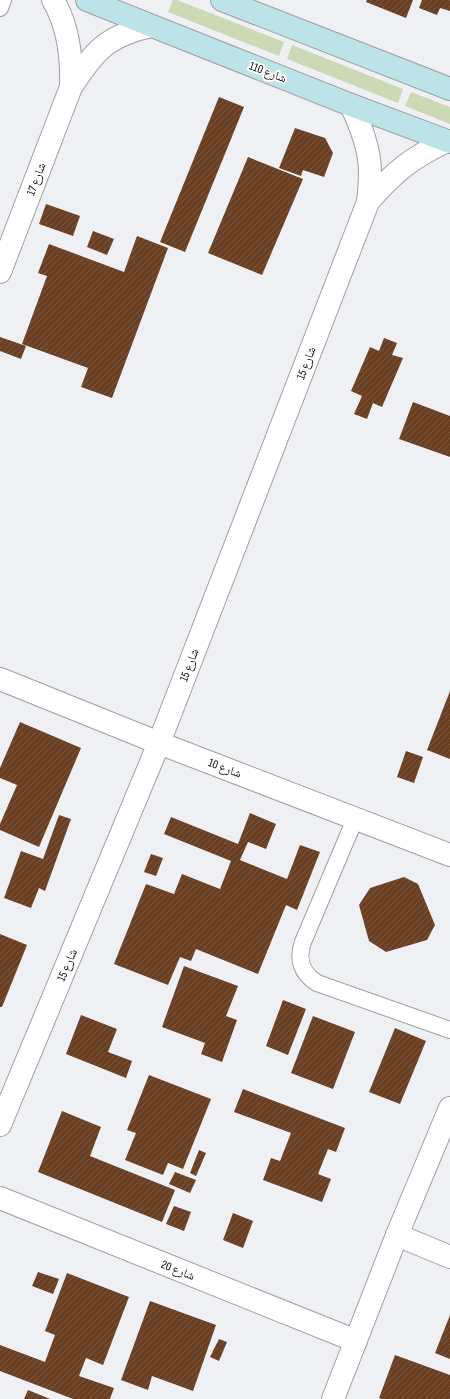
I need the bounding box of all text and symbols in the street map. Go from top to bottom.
street label: شارع 110 [247,59,289,86]
street label: شارع 17 [23,161,50,198]
street label: شارع 15 [293,345,320,382]
street label: شارع 15 [176,647,203,684]
street label: شارع 10 [206,755,244,782]
street label: شارع 15 [54,947,81,984]
street label: شارع 20 [159,1257,197,1284]

